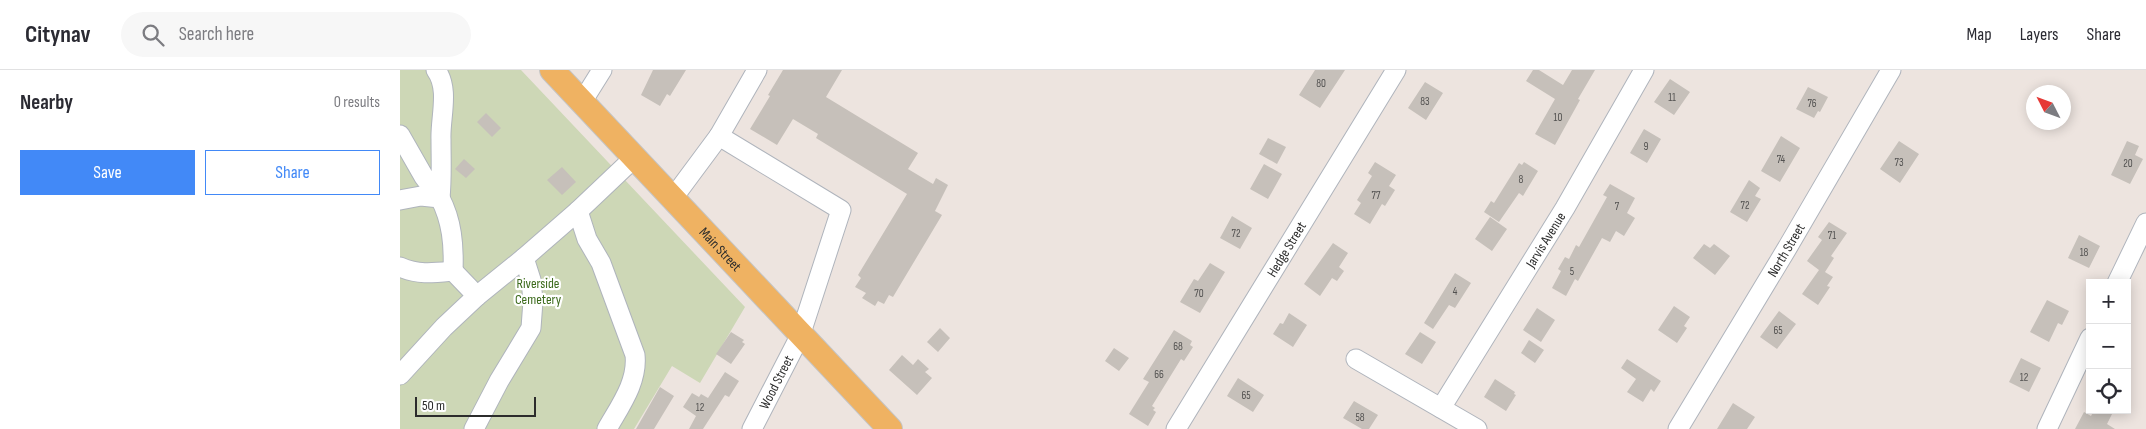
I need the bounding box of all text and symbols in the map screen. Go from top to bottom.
search box [121,12,471,57]
text: Citynav [25,20,91,49]
icon: search [139,21,167,49]
text: Search here [179,23,254,46]
text: Map [1967,24,1992,45]
text: Layers [2020,24,2059,45]
text: Share [2087,24,2121,45]
house number: 80 [1316,77,1326,90]
north arrow [2026,85,2071,130]
text: Nearby [20,90,73,115]
house number: 11 [1668,91,1676,104]
text: 0 results [334,93,380,112]
house number: 83 [1420,95,1430,108]
house number: 76 [1807,97,1817,110]
house number: 10 [1554,111,1562,124]
house number: 9 [1644,140,1649,153]
button: Save [20,150,195,195]
button: Share [205,150,380,195]
house number: 74 [1777,153,1786,166]
house number: 73 [1894,156,1904,169]
house number: 20 [2123,157,2133,170]
house number: 8 [1519,173,1524,186]
house number: 77 [1372,189,1381,202]
house number: 72 [1741,199,1750,212]
house number: 7 [1615,200,1620,213]
street label: Jarvis Avenue [1522,209,1569,272]
street label: Hedge Street [1263,219,1310,280]
street label: North Street [1764,220,1809,280]
street label: Main Street [696,224,745,275]
house number: 72 [1232,227,1241,240]
house number: 71 [1828,229,1836,242]
house number: 18 [2080,246,2089,259]
house number: 5 [1570,265,1574,278]
park label: Riverside Cemetery [515,275,562,308]
map controls [2086,279,2131,414]
button: + [2086,279,2131,324]
house number: 4 [1453,285,1458,298]
house number: 70 [1194,287,1204,300]
house number: 65 [1773,324,1783,337]
button: − [2086,324,2131,369]
house number: 68 [1173,340,1183,353]
street label: Wood Street [756,352,797,412]
house number: 66 [1154,368,1164,381]
button: locate [2086,369,2131,414]
house number: 12 [2020,371,2029,384]
house number: 65 [1241,389,1251,402]
scale bar [415,394,536,417]
text: 50 m [422,397,445,414]
house number: 12 [696,401,705,414]
house number: 58 [1355,411,1365,424]

